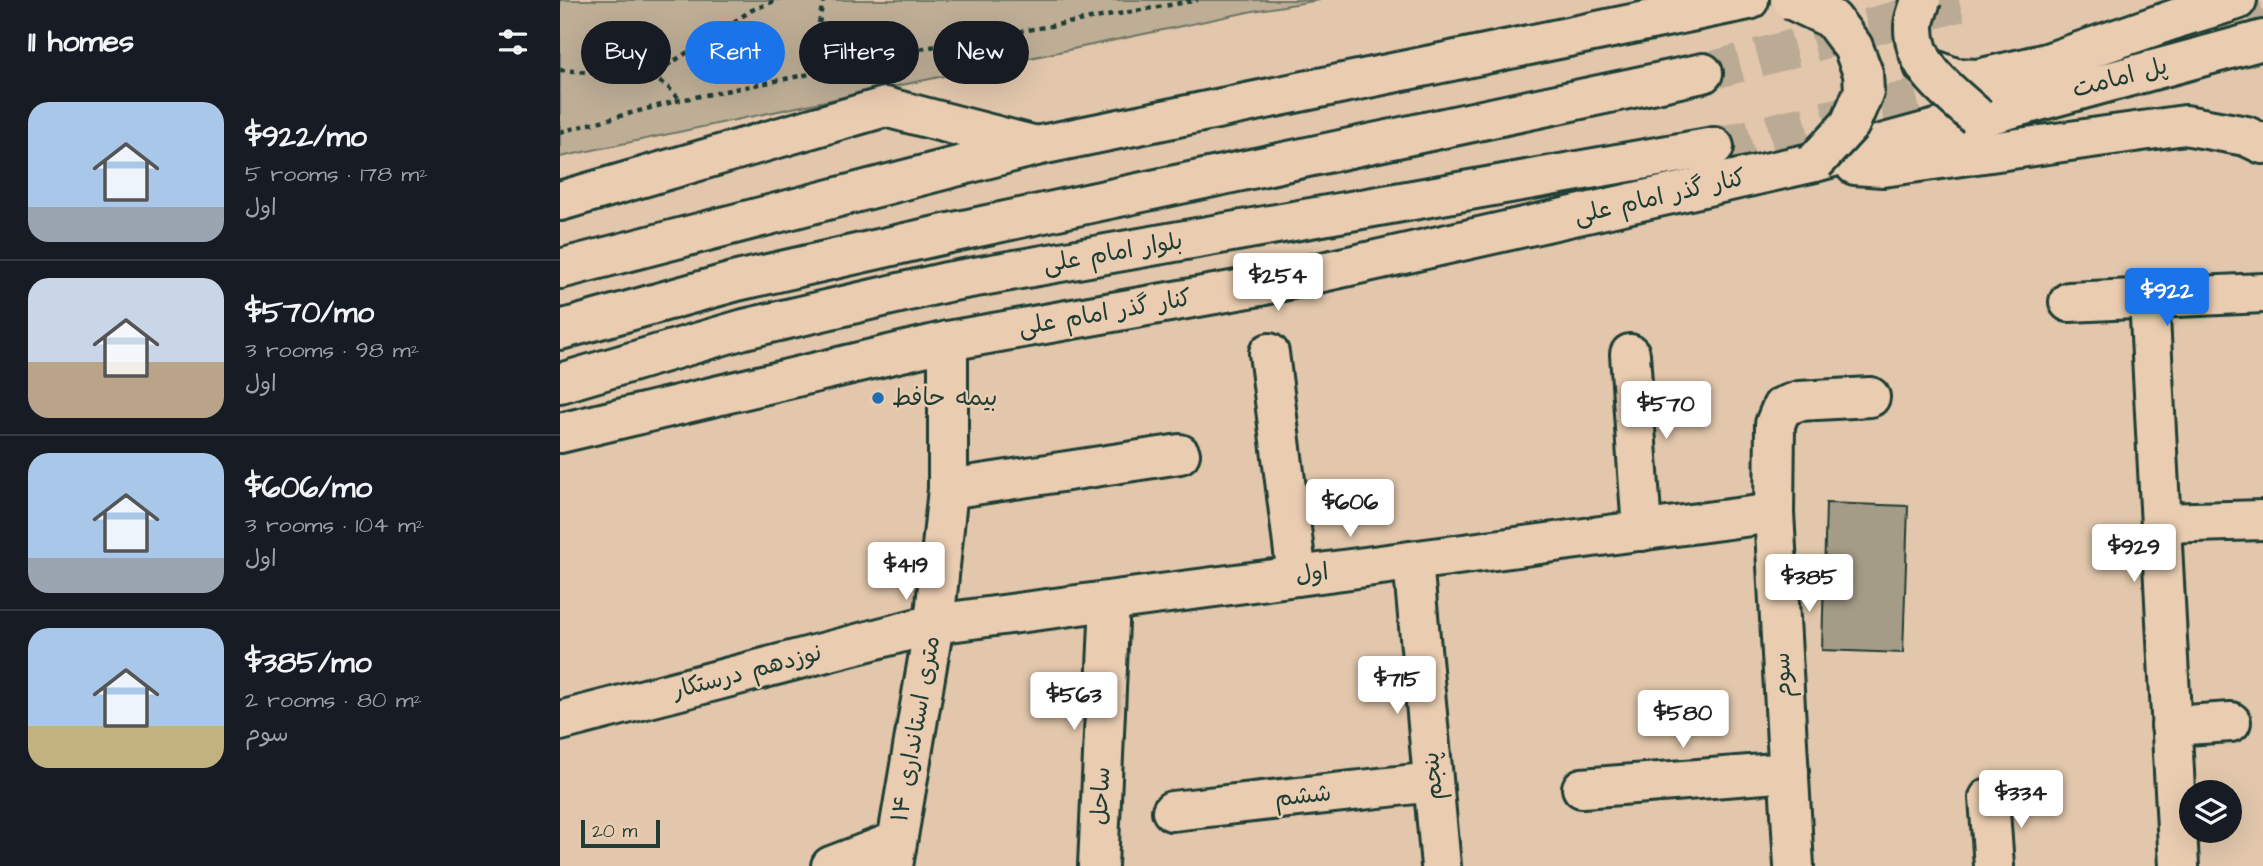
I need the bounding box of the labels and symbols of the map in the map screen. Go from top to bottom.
street label: پل امامت [2069,49,2171,107]
street label: کنار گذر امام علی [1571,161,1749,233]
street label: بلوار امام علی [1041,224,1185,282]
pin: $254 [1237,254,1319,313]
pin: $922 [2126,268,2208,328]
street label: کنار گذر امام علی [1016,281,1194,345]
place label: بیمه حافط [892,381,997,415]
pin: $570 [1625,382,1707,441]
marker: بیمه حافط [870,390,886,406]
pin: $606 [1309,480,1391,539]
pin: $929 [2093,524,2175,584]
pin: $419 [865,542,947,602]
pin: $385 [1768,554,1850,614]
street label: اول [1293,555,1331,593]
street label: ۱۴ متری استانداری [883,633,949,825]
street label: نوزدهم درستکار [668,636,825,709]
street label: سوم [1765,651,1801,699]
pin: $715 [1356,656,1438,716]
pin: $563 [1033,672,1115,732]
pin: $580 [1642,690,1724,750]
street label: پنجم [1414,750,1452,802]
street label: ساحل [1082,766,1120,826]
pin: $334 [1980,770,2062,830]
street label: ششم [1273,776,1333,816]
scale bar [581,817,660,849]

